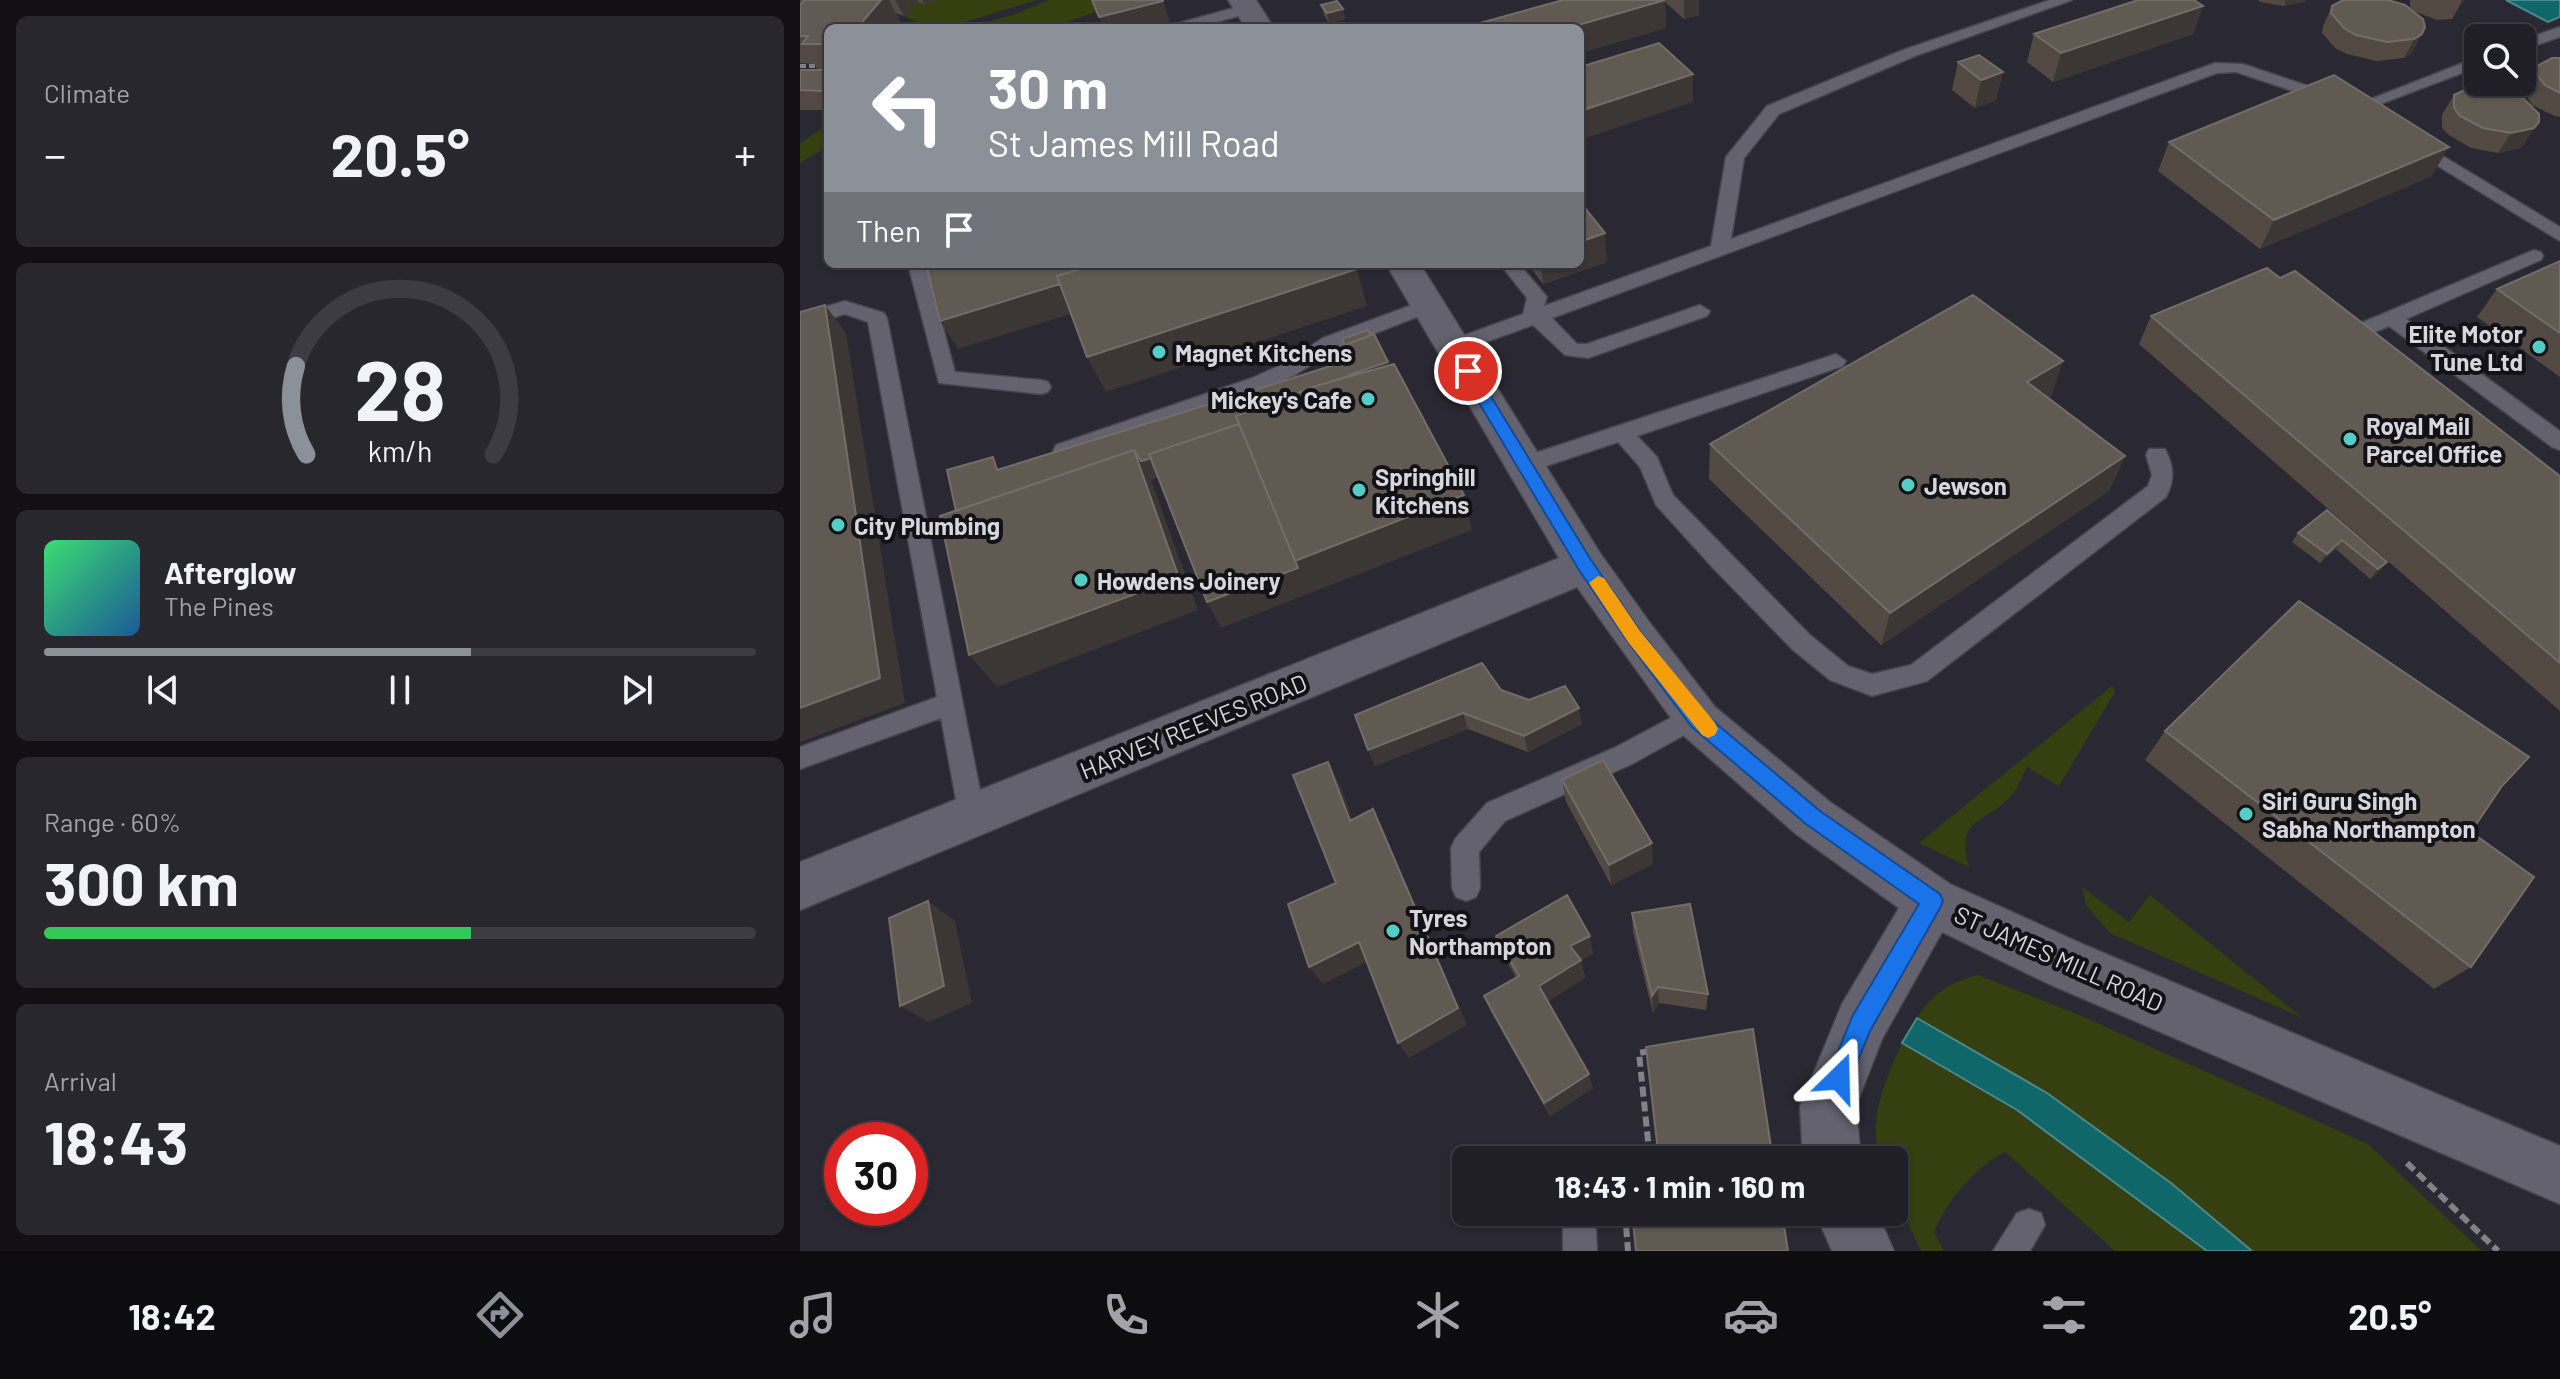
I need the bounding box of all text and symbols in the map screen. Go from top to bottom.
map controls [2464,24,2536,96]
button: search [2464,24,2536,96]
text: 30 m [988,53,1108,120]
icon: left [856,56,960,160]
text: Climate [44,77,130,108]
text: 20.5° [331,117,469,189]
text: St James Mill Road [988,121,1280,164]
text: − [44,127,66,180]
text: + [734,127,756,180]
icon: arrive [937,208,981,252]
text: Then [856,212,921,248]
place label: Elite Motor Tune Ltd [2408,319,2523,376]
text: 28 [354,337,446,437]
pin [1434,337,1502,405]
place label: Magnet Kitchens [1175,338,1352,367]
marker: Elite Motor Tune Ltd [2530,338,2548,356]
marker: Magnet Kitchens [1150,343,1168,361]
icon: arrive [1446,349,1490,393]
place label: Mickey's Cafe [1211,385,1352,414]
marker: Mickey's Cafe [1359,390,1377,408]
place label: Royal Mail Parcel Office [2366,411,2502,468]
marker: Royal Mail Parcel Office [2341,430,2359,448]
text: km/h [368,433,432,468]
place label: Springhill Kitchens [1375,462,1476,519]
place label: Jewson [1924,471,2007,500]
marker: Jewson [1899,476,1917,494]
marker: Springhill Kitchens [1350,481,1368,499]
place label: City Plumbing [854,511,1000,540]
marker: City Plumbing [829,516,847,534]
text: Afterglow [164,554,297,590]
place label: Howdens Joinery [1097,566,1281,595]
marker: Howdens Joinery [1072,571,1090,589]
text: The Pines [164,590,274,621]
street label: HARVEY REEVES ROAD [1075,667,1311,785]
icon: previous [141,668,185,712]
icon: pause [378,668,422,712]
icon: next [615,668,659,712]
place label: Siri Guru Singh Sabha Northampton [2262,786,2476,843]
marker: Siri Guru Singh Sabha Northampton [2237,805,2255,823]
text: Range · 60% [44,806,181,837]
text: 300 km [44,846,239,918]
street label: ST JAMES MILL ROAD [1950,899,2168,1017]
place label: Tyres Northampton [1409,903,1552,960]
marker: Tyres Northampton [1384,922,1402,940]
position arrow [1797,1036,1881,1120]
text: Arrival [44,1065,117,1096]
text: 18:43 [44,1105,188,1177]
speed limit sign: 30 [824,1122,928,1226]
text: 18:43 · 1 min · 160 m [1555,1168,1805,1204]
icon: directions [472,1287,528,1343]
icon: music [785,1287,841,1343]
icon: phone [1098,1287,1154,1343]
icon: climate [1410,1287,1466,1343]
icon: car [1723,1287,1779,1343]
icon: filters [2036,1287,2092,1343]
text: 18:42 [128,1294,216,1337]
text: 20.5° [2348,1294,2432,1337]

